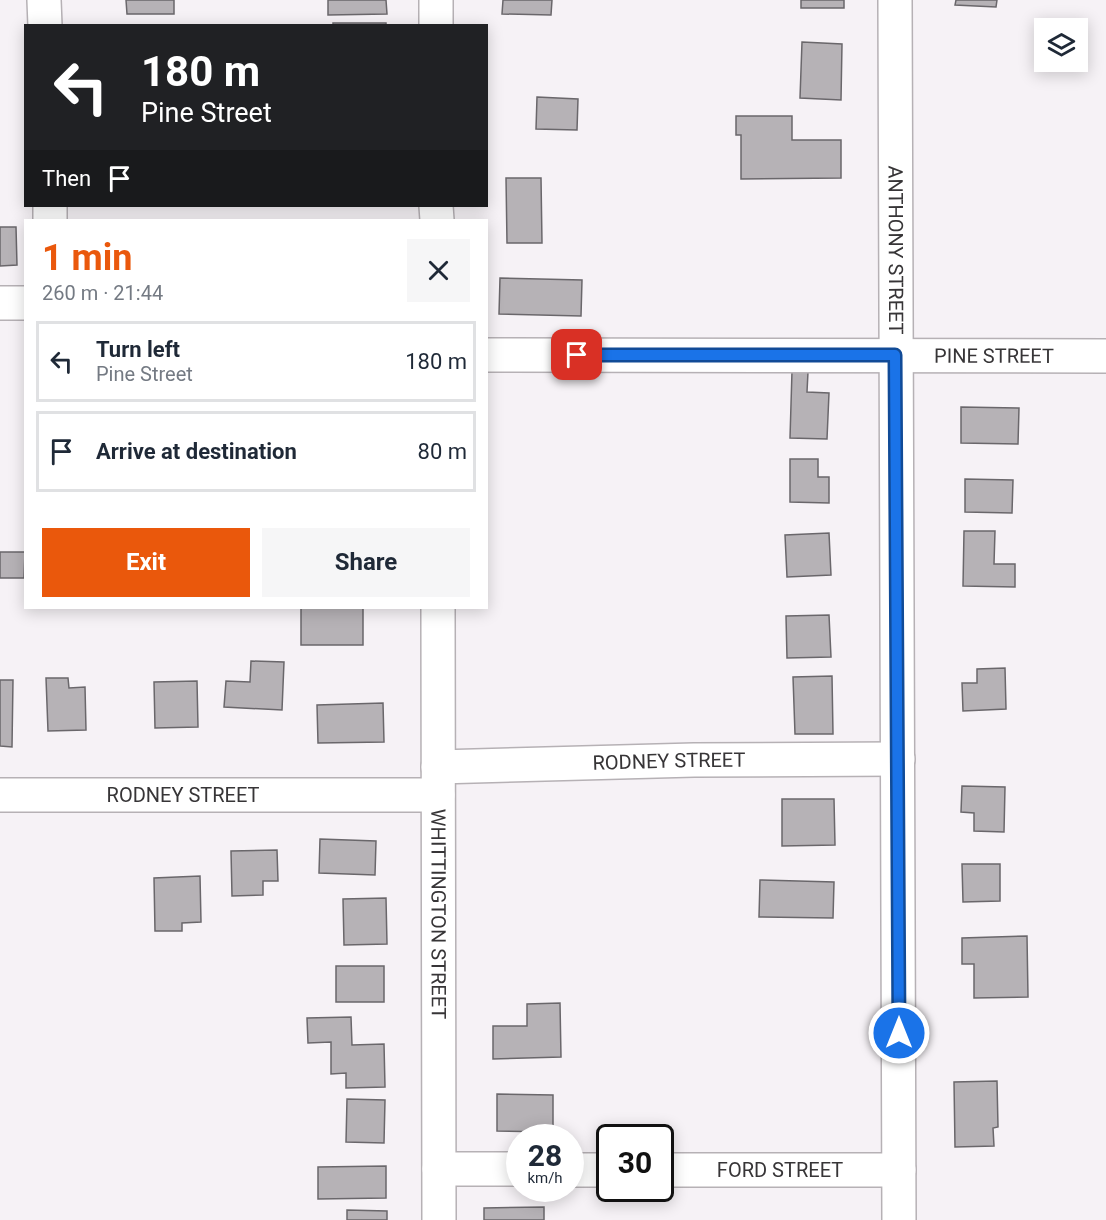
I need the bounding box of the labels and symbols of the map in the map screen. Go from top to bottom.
street label: ANTHONY STREET [884,165,908,335]
pin [551,329,602,380]
street label: PINE STREET [934,344,1054,368]
street label: RODNEY STREET [592,748,745,775]
street label: RODNEY STREET [107,783,259,807]
street label: WHITTINGTON STREET [426,809,451,1019]
position arrow [867,1001,931,1065]
speed limit sign: 30 [596,1124,674,1202]
street label: FORD STREET [717,1158,843,1182]

